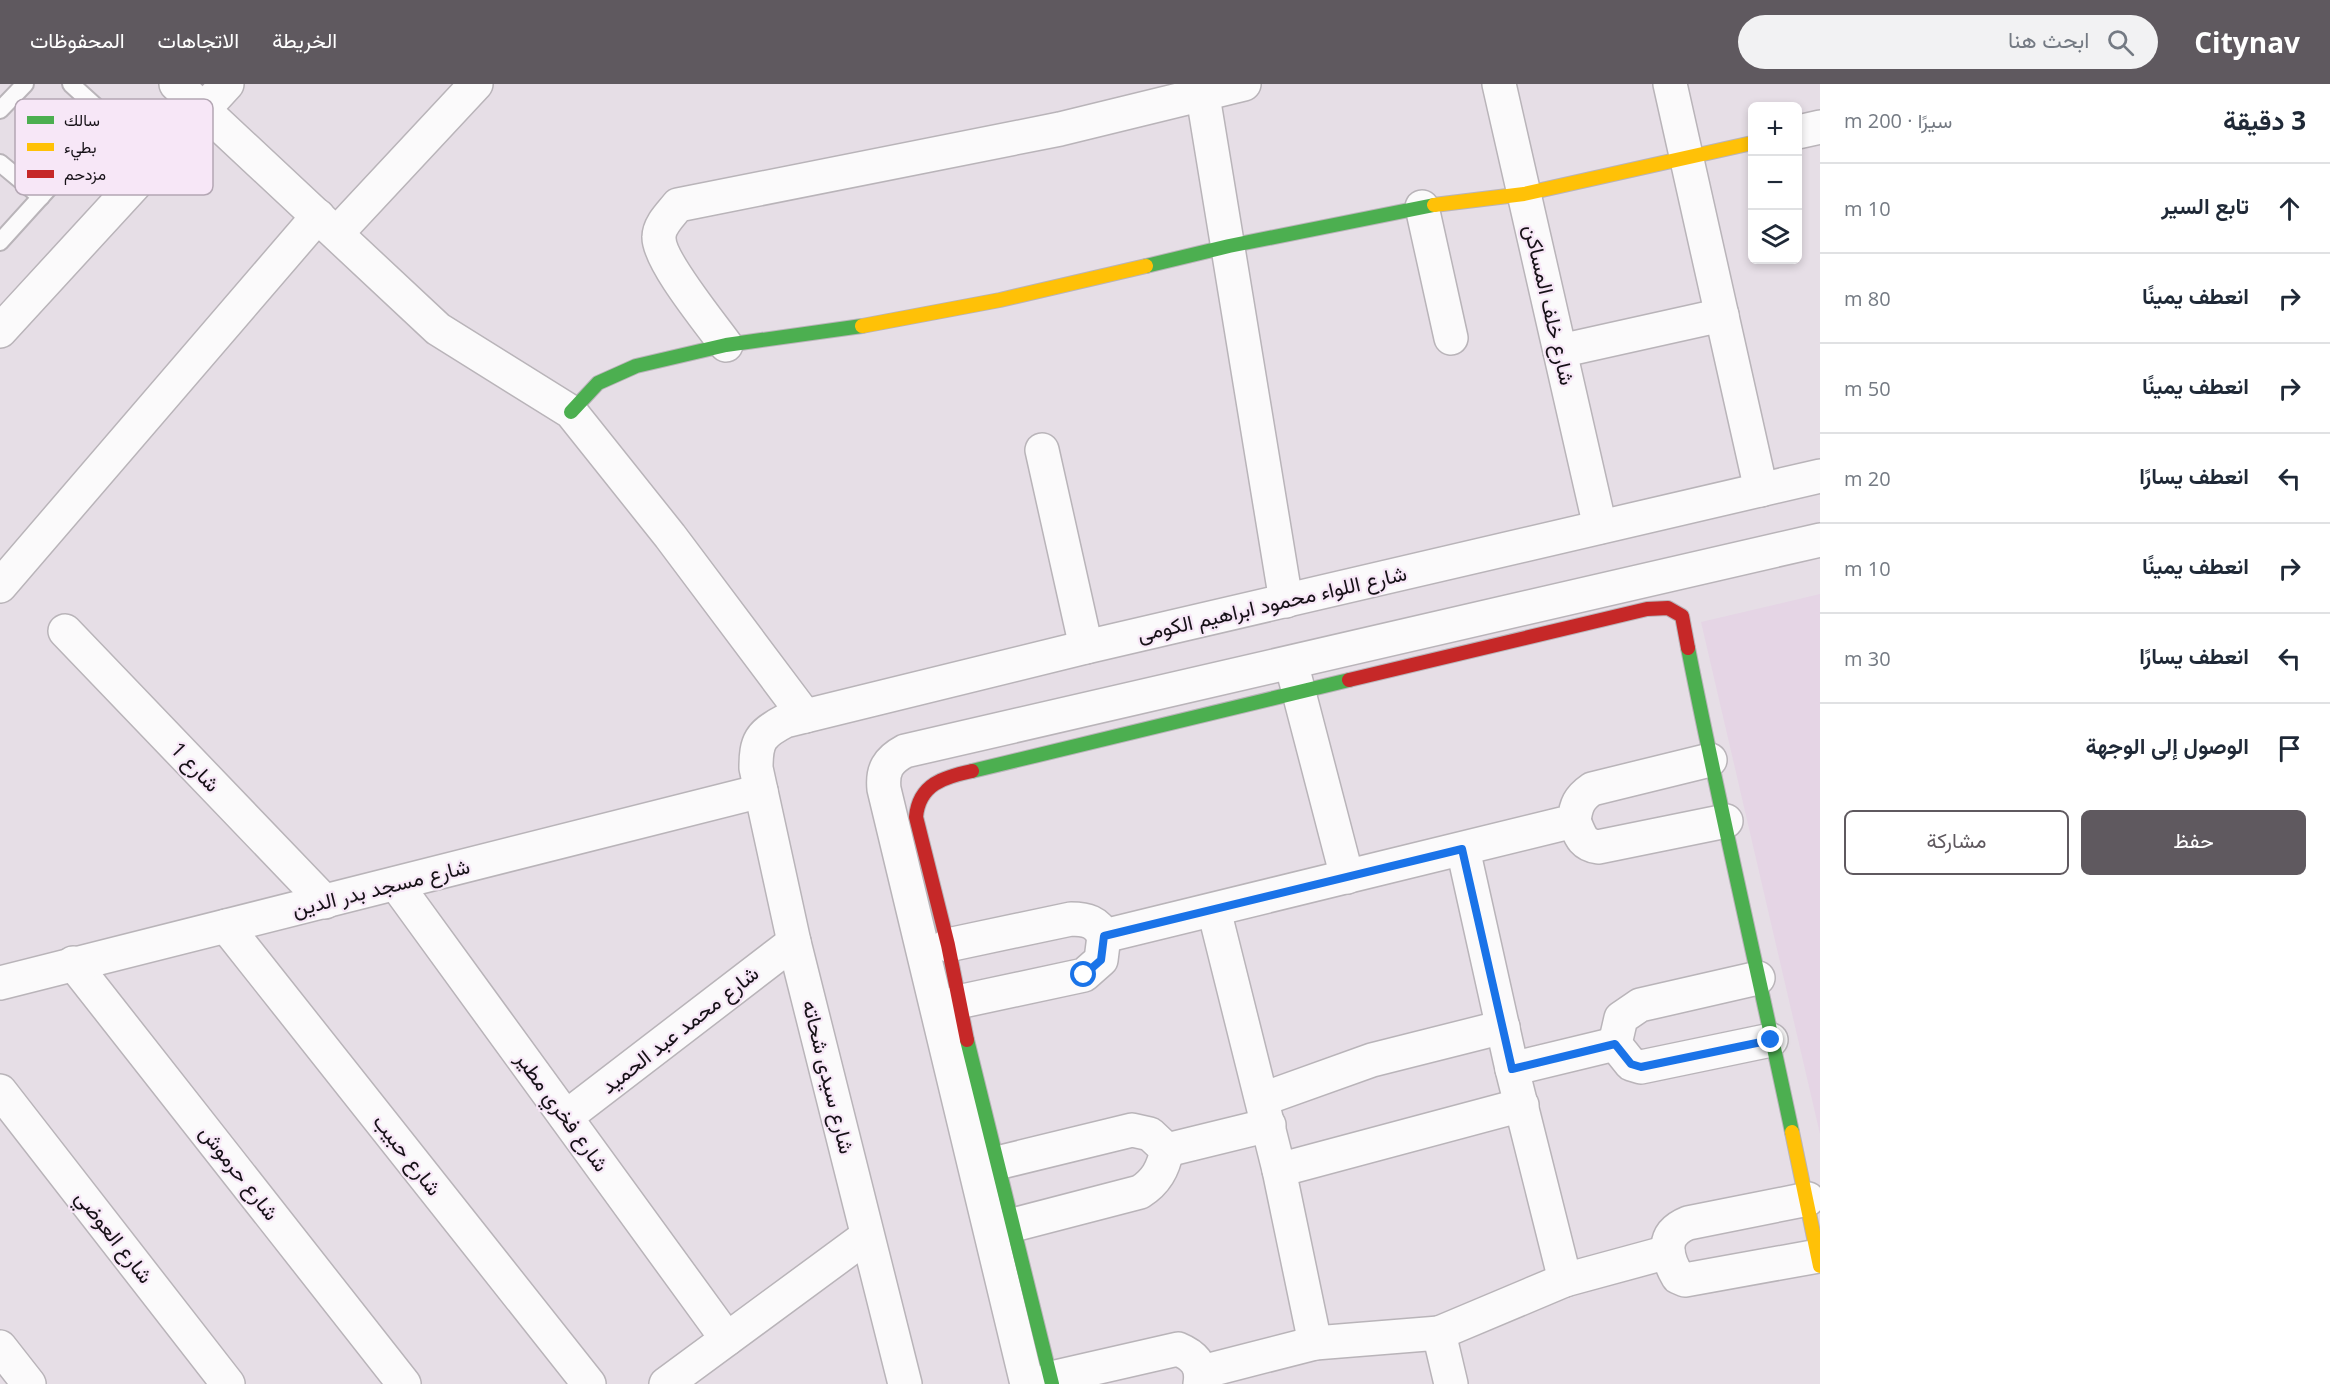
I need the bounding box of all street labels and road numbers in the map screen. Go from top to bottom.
street label: شارع خلف المساكن [1517,222,1582,388]
street label: شارع اللواء محمود ابراهيم الكومى [1134,558,1409,649]
street label: شارع 1 [164,735,227,798]
street label: شارع مسجد بدر الدين [289,851,473,924]
street label: شارع محمد عبد الحميد [595,959,765,1100]
street label: شارع سيدى شحاته [795,997,862,1157]
street label: شارع فخري مطير [506,1045,616,1179]
street label: شارع حبيب [366,1108,448,1202]
street label: شارع حرموش [193,1119,286,1226]
street label: شارع العوضي [66,1184,160,1291]

